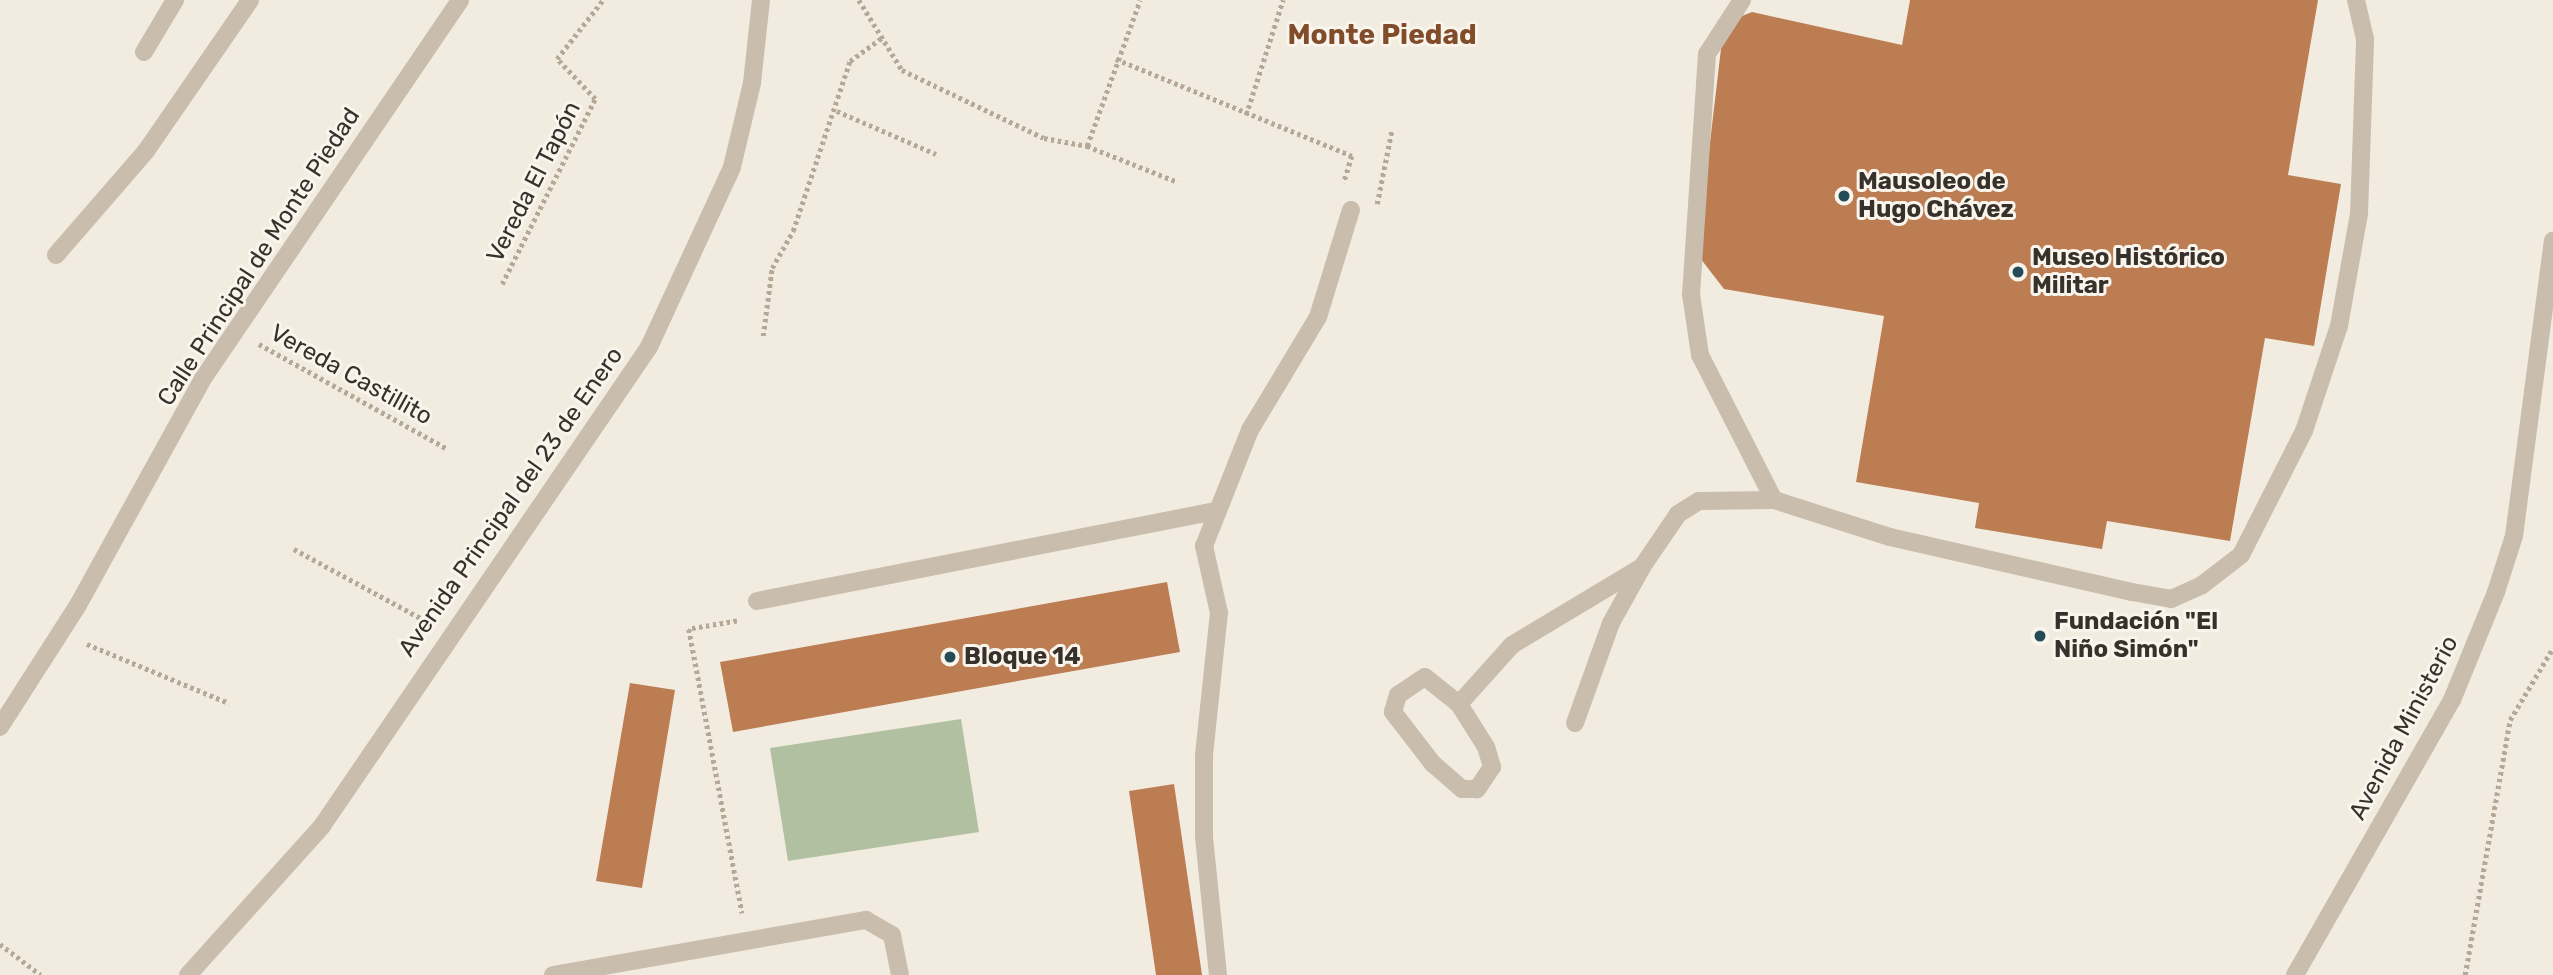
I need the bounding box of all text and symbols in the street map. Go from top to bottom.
district label: Monte Piedad [1287,18,1477,52]
street label: Vereda El Tapón [481,96,587,268]
street label: Calle Principal de Monte Piedad [152,103,366,411]
place label: Mausoleo de Hugo Chávez [1858,168,2014,224]
marker: Mausoleo de Hugo Chávez [1836,188,1852,204]
place label: Museo Histórico Militar [2032,244,2225,300]
marker: Museo Histórico Militar [2010,264,2026,280]
street label: Vereda Castillito [265,319,437,431]
street label: Avenida Principal del 23 de Enero [393,342,629,662]
place label: Fundación "El Niño Simón" [2054,608,2218,664]
marker: Fundación "El Niño Simón" [2032,628,2048,644]
street label: Avenida Ministerio [2343,631,2465,825]
place label: Bloque 14 [964,643,1081,671]
marker: Bloque 14 [942,649,958,665]

